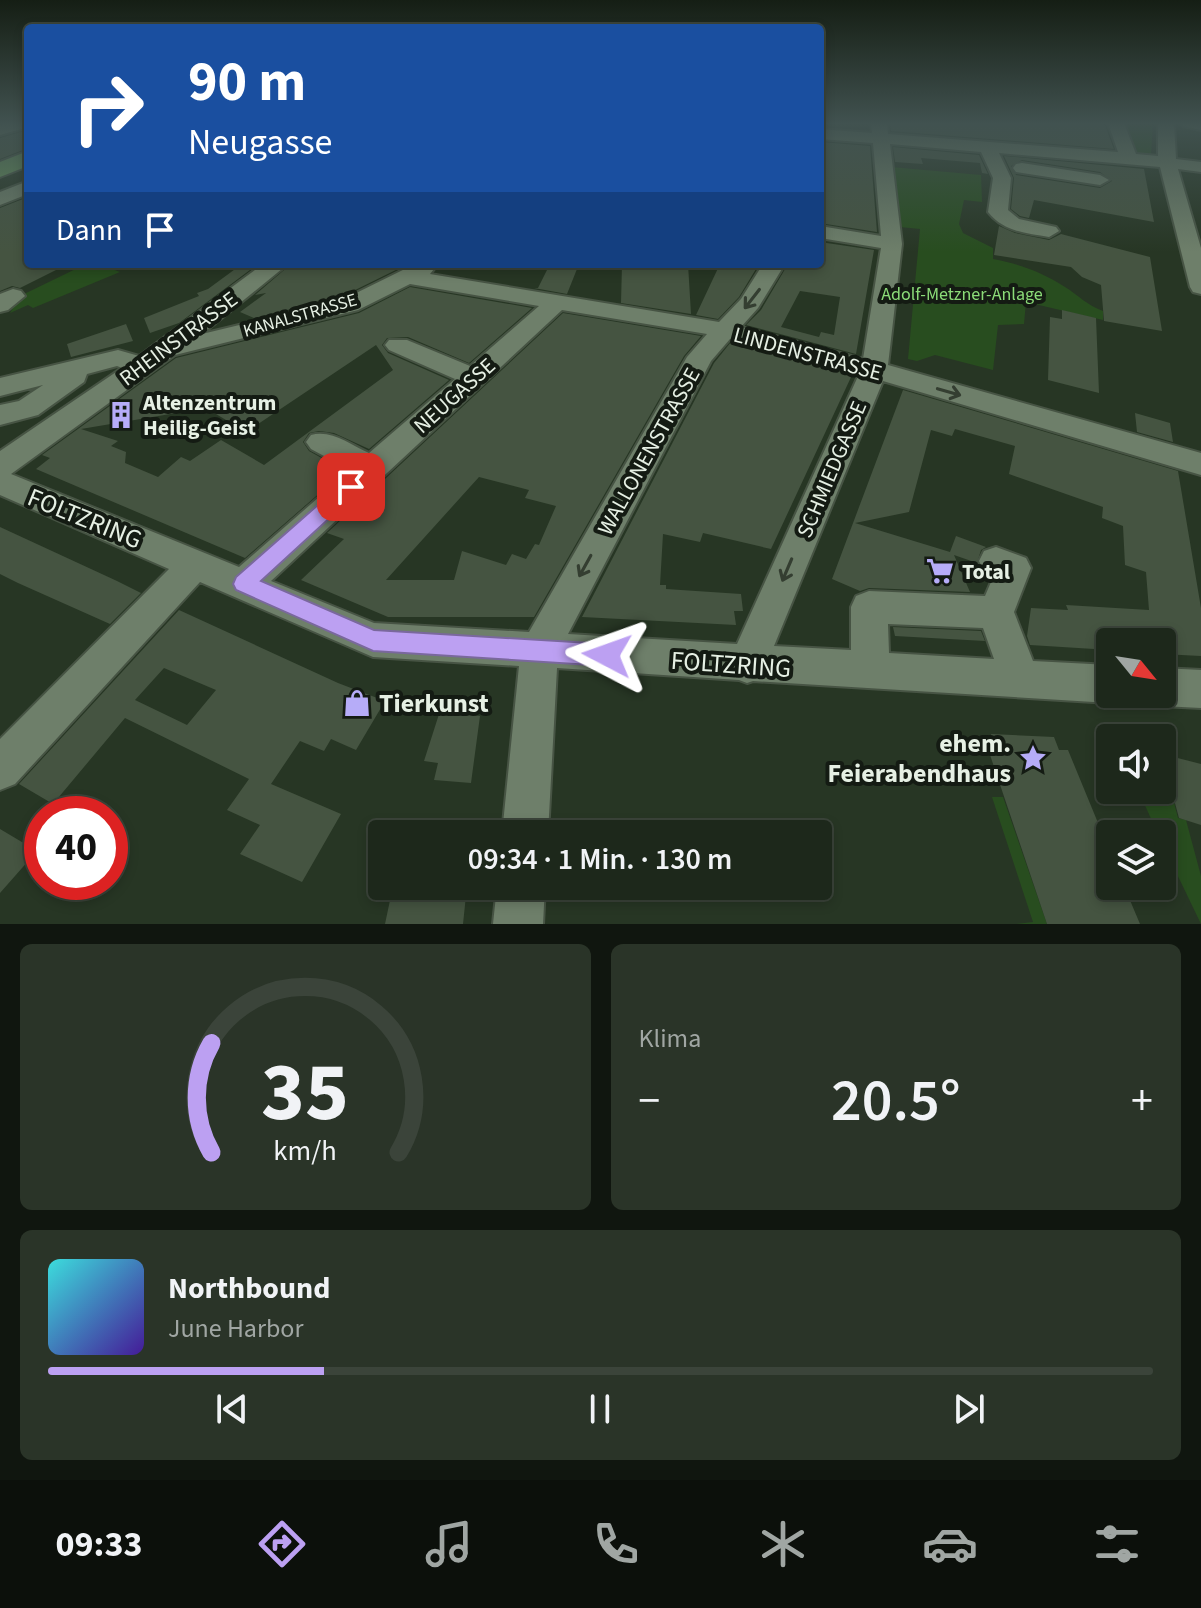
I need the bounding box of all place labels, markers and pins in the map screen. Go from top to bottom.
place label: Altenzentrum Heilig-Geist [142,387,276,444]
building icon: Altenzentrum Heilig-Geist [106,400,136,430]
pin [317,453,385,521]
supermarket icon: Total [925,556,955,586]
place label: Total [962,556,1011,588]
place label: Tierkunst [379,685,489,722]
shop icon: Tierkunst [342,688,372,718]
place label: ehem. Feierabendhaus [827,725,1011,792]
place icon: ehem. Feierabendhaus [1018,743,1048,773]

